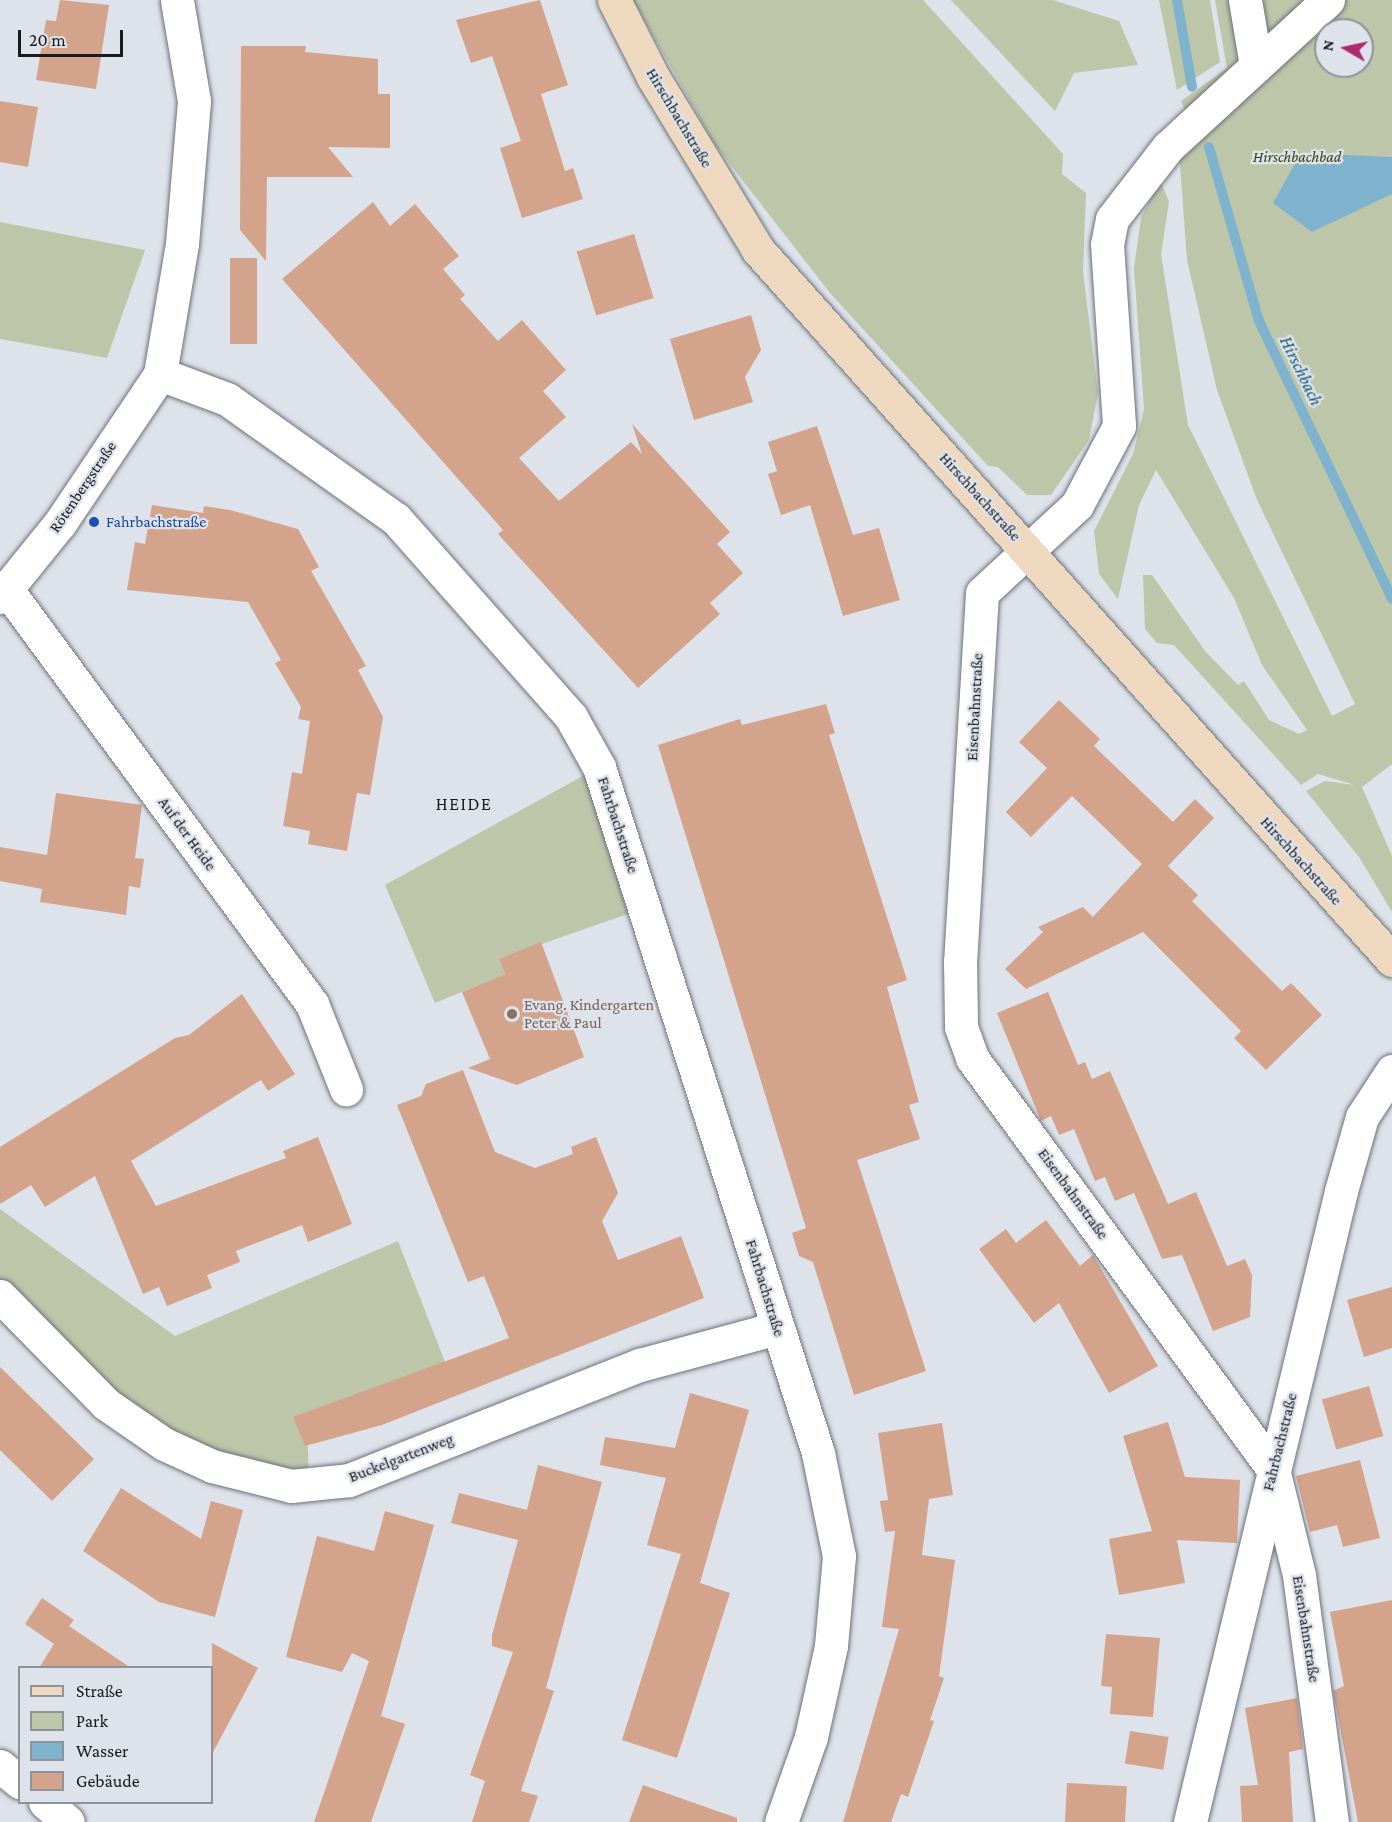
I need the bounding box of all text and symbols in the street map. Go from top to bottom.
scale bar [21,18,126,56]
north arrow [1314,18,1374,78]
text: 20 m [29,30,66,50]
text: N [1318,39,1337,52]
street label: Hirschbachstraße [642,65,716,171]
park label: Hirschbachbad [1253,147,1341,167]
water label: Hirschbach [1275,333,1327,409]
street label: Rötenbergstraße [45,438,121,536]
street label: Hirschbachstraße [935,449,1025,545]
place label: Fahrbachstraße [106,512,206,532]
marker: Fahrbachstraße [87,515,101,529]
street label: Eisenbahnstraße [963,653,987,761]
street label: Fahrbachstraße [593,774,643,876]
street label: Auf der Heide [154,793,220,875]
district label: HEIDE [436,793,492,815]
street label: Hirschbachstraße [1256,813,1346,909]
place label: Evang. Kindergarten Peter & Paul [524,995,654,1033]
marker: Evang. Kindergarten Peter & Paul [505,1007,519,1021]
street label: Eisenbahnstraße [1034,1145,1112,1243]
street label: Fahrbachstraße [741,1237,789,1339]
street label: Fahrbachstraße [1259,1391,1301,1493]
street label: Buckelgartenweg [346,1429,456,1487]
street label: Eisenbahnstraße [1288,1574,1324,1684]
legend [18,1666,213,1804]
text: Straße [76,1681,123,1701]
text: Park [76,1711,108,1731]
text: Wasser [76,1741,129,1761]
text: Gebäude [76,1771,140,1791]

